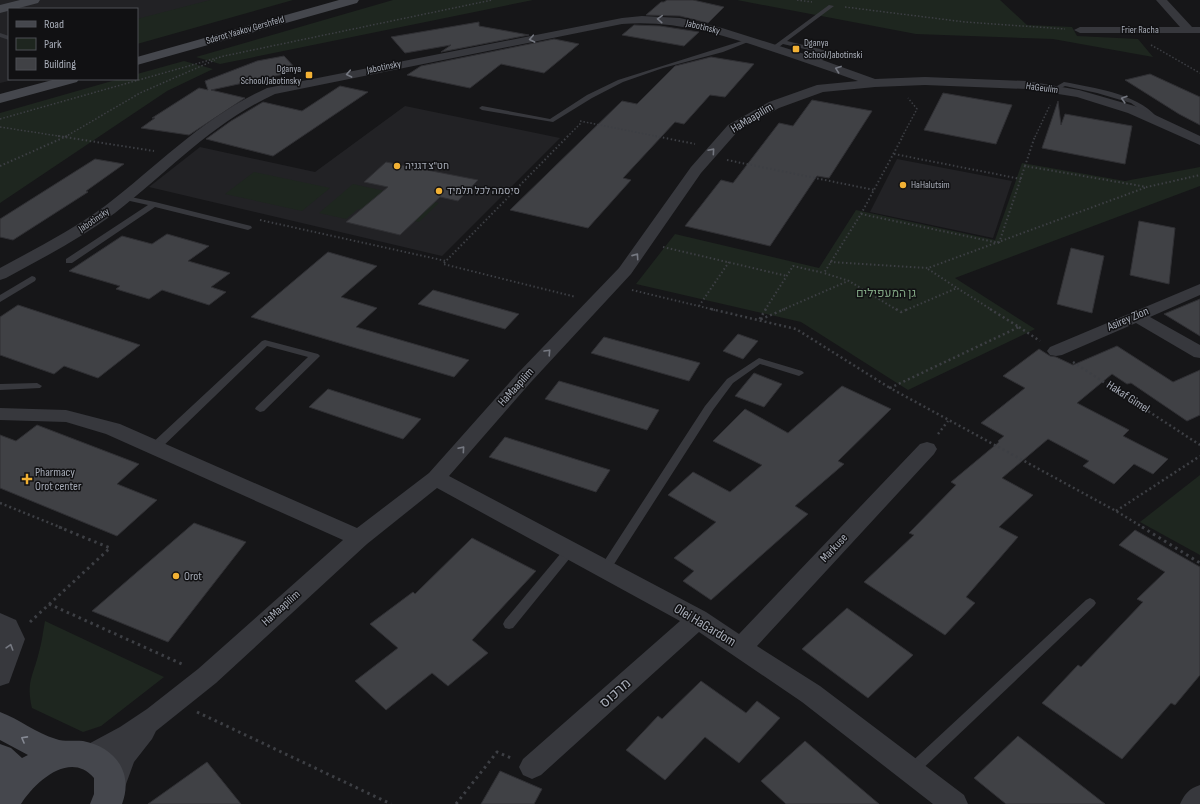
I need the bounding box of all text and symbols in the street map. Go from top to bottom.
legend [8,8,138,80]
street label: Sderot Yaakov Gershfeld [204,13,286,47]
one-way arrow [657,14,663,23]
text: Road [44,17,64,32]
street label: Jabotinsky [684,17,721,37]
street label: Frier Racha [1121,24,1159,36]
one-way arrow [529,34,535,42]
text: Park [44,37,62,52]
place label: Dganya School/Jabotinski [804,37,862,61]
marker: Dganya School/Jabotinski [791,44,801,54]
text: Building [44,57,76,72]
street label: Jabotinsky [365,58,402,76]
place label: Dganya School/Jabotinsky [241,63,301,87]
one-way arrow [835,66,842,74]
one-way arrow [346,69,352,78]
marker: Dganya School/Jabotinsky [304,70,314,80]
street label: HaGeulim [1025,80,1059,96]
one-way arrow [1121,95,1128,104]
street label: HaMaapilim [728,99,776,136]
one-way arrow [708,148,715,156]
place label: חט''צ דגניה [405,160,449,172]
marker: חט''צ דגניה [392,161,402,171]
place label: HaHalutsim [911,179,950,191]
marker: HaHalutsim [898,180,908,190]
place label: סיסמה לכל תלמיד [447,185,520,197]
marker: סיסמה לכל תלמיד [434,186,444,196]
street label: Jabotinsky [75,205,112,235]
one-way arrow [631,253,639,260]
park label: גן המעפילים [856,286,916,301]
street label: Asirey Zion [1104,304,1151,335]
one-way arrow [544,349,551,357]
street label: HaMaapilim [495,364,537,409]
street label: Hakaf Gimel [1104,378,1152,416]
one-way arrow [457,446,464,453]
place label: Pharmacy Orot center [35,465,82,494]
marker: Pharmacy Orot center [22,474,32,484]
street label: Markuse [817,530,851,566]
place label: Orot [184,569,202,584]
marker: Orot [171,571,181,581]
street label: HaMaapilim [259,587,304,629]
street label: Olei HaGardom [671,600,739,650]
one-way arrow [5,644,14,651]
street label: מרכוס [596,675,634,711]
one-way arrow [21,736,29,743]

